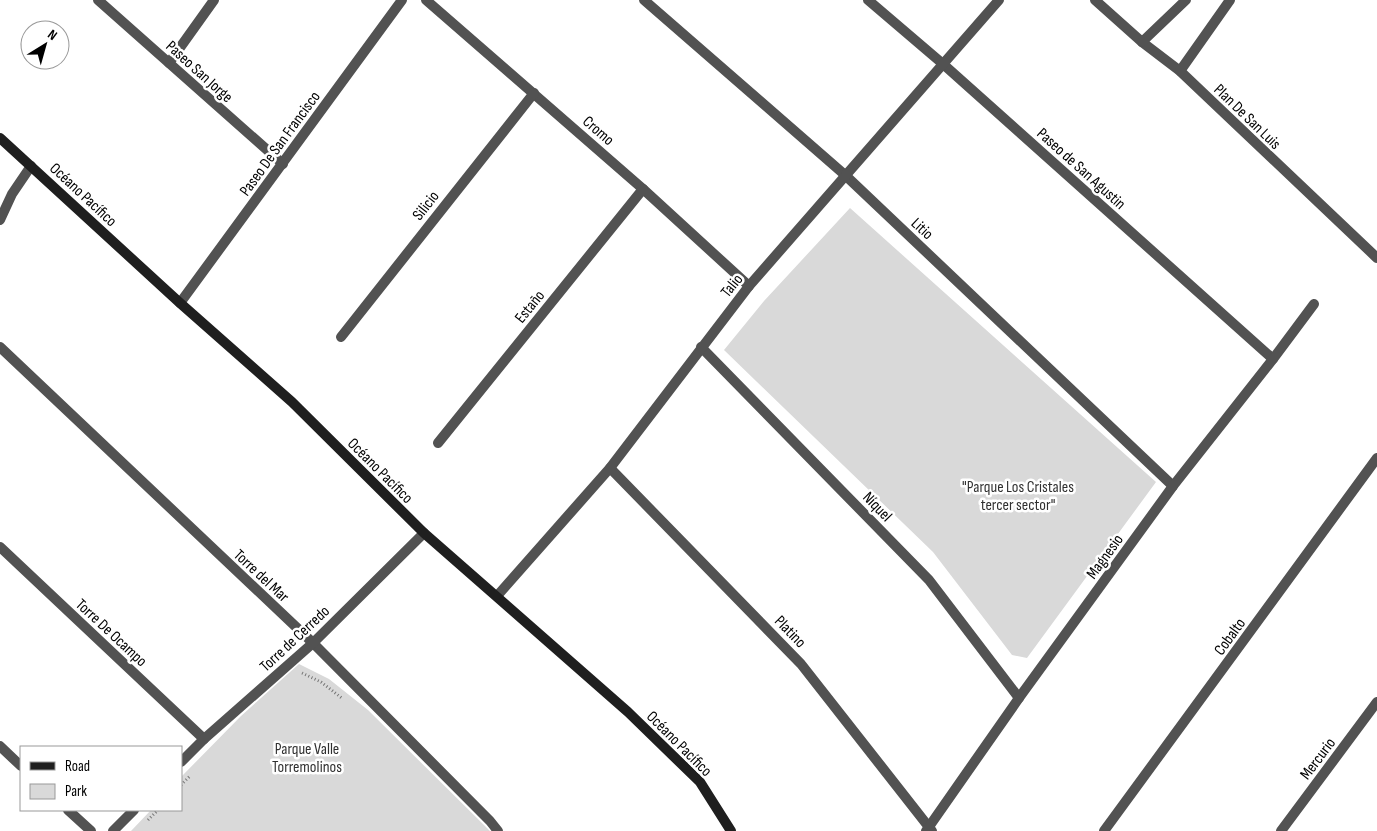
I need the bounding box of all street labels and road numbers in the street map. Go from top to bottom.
street label: Paseo San Jorge [162,37,236,107]
street label: Plan De San Luis [1209,80,1285,154]
street label: Paseo De San Francisco [236,88,325,200]
street label: Cromo [578,112,618,150]
street label: Paseo de San Agustin [1033,124,1129,214]
street label: Océano Pacífico [45,159,121,231]
street label: Silicio [409,187,444,224]
street label: Litio [907,214,937,244]
street label: Talio [717,270,747,301]
street label: Estaño [511,287,549,327]
street label: Océano Pacífico [343,434,417,508]
street label: Níquel [858,488,896,526]
street label: Magnesio [1083,531,1128,583]
street label: Torre del Mar [229,546,293,607]
street label: Torre De Ocampo [71,595,151,671]
street label: Torre de Cerredo [256,602,334,676]
street label: Platino [770,612,810,652]
street label: Cobalto [1210,615,1250,659]
street label: Océano Pacífico [642,707,716,781]
street label: Mercurio [1296,734,1340,784]

